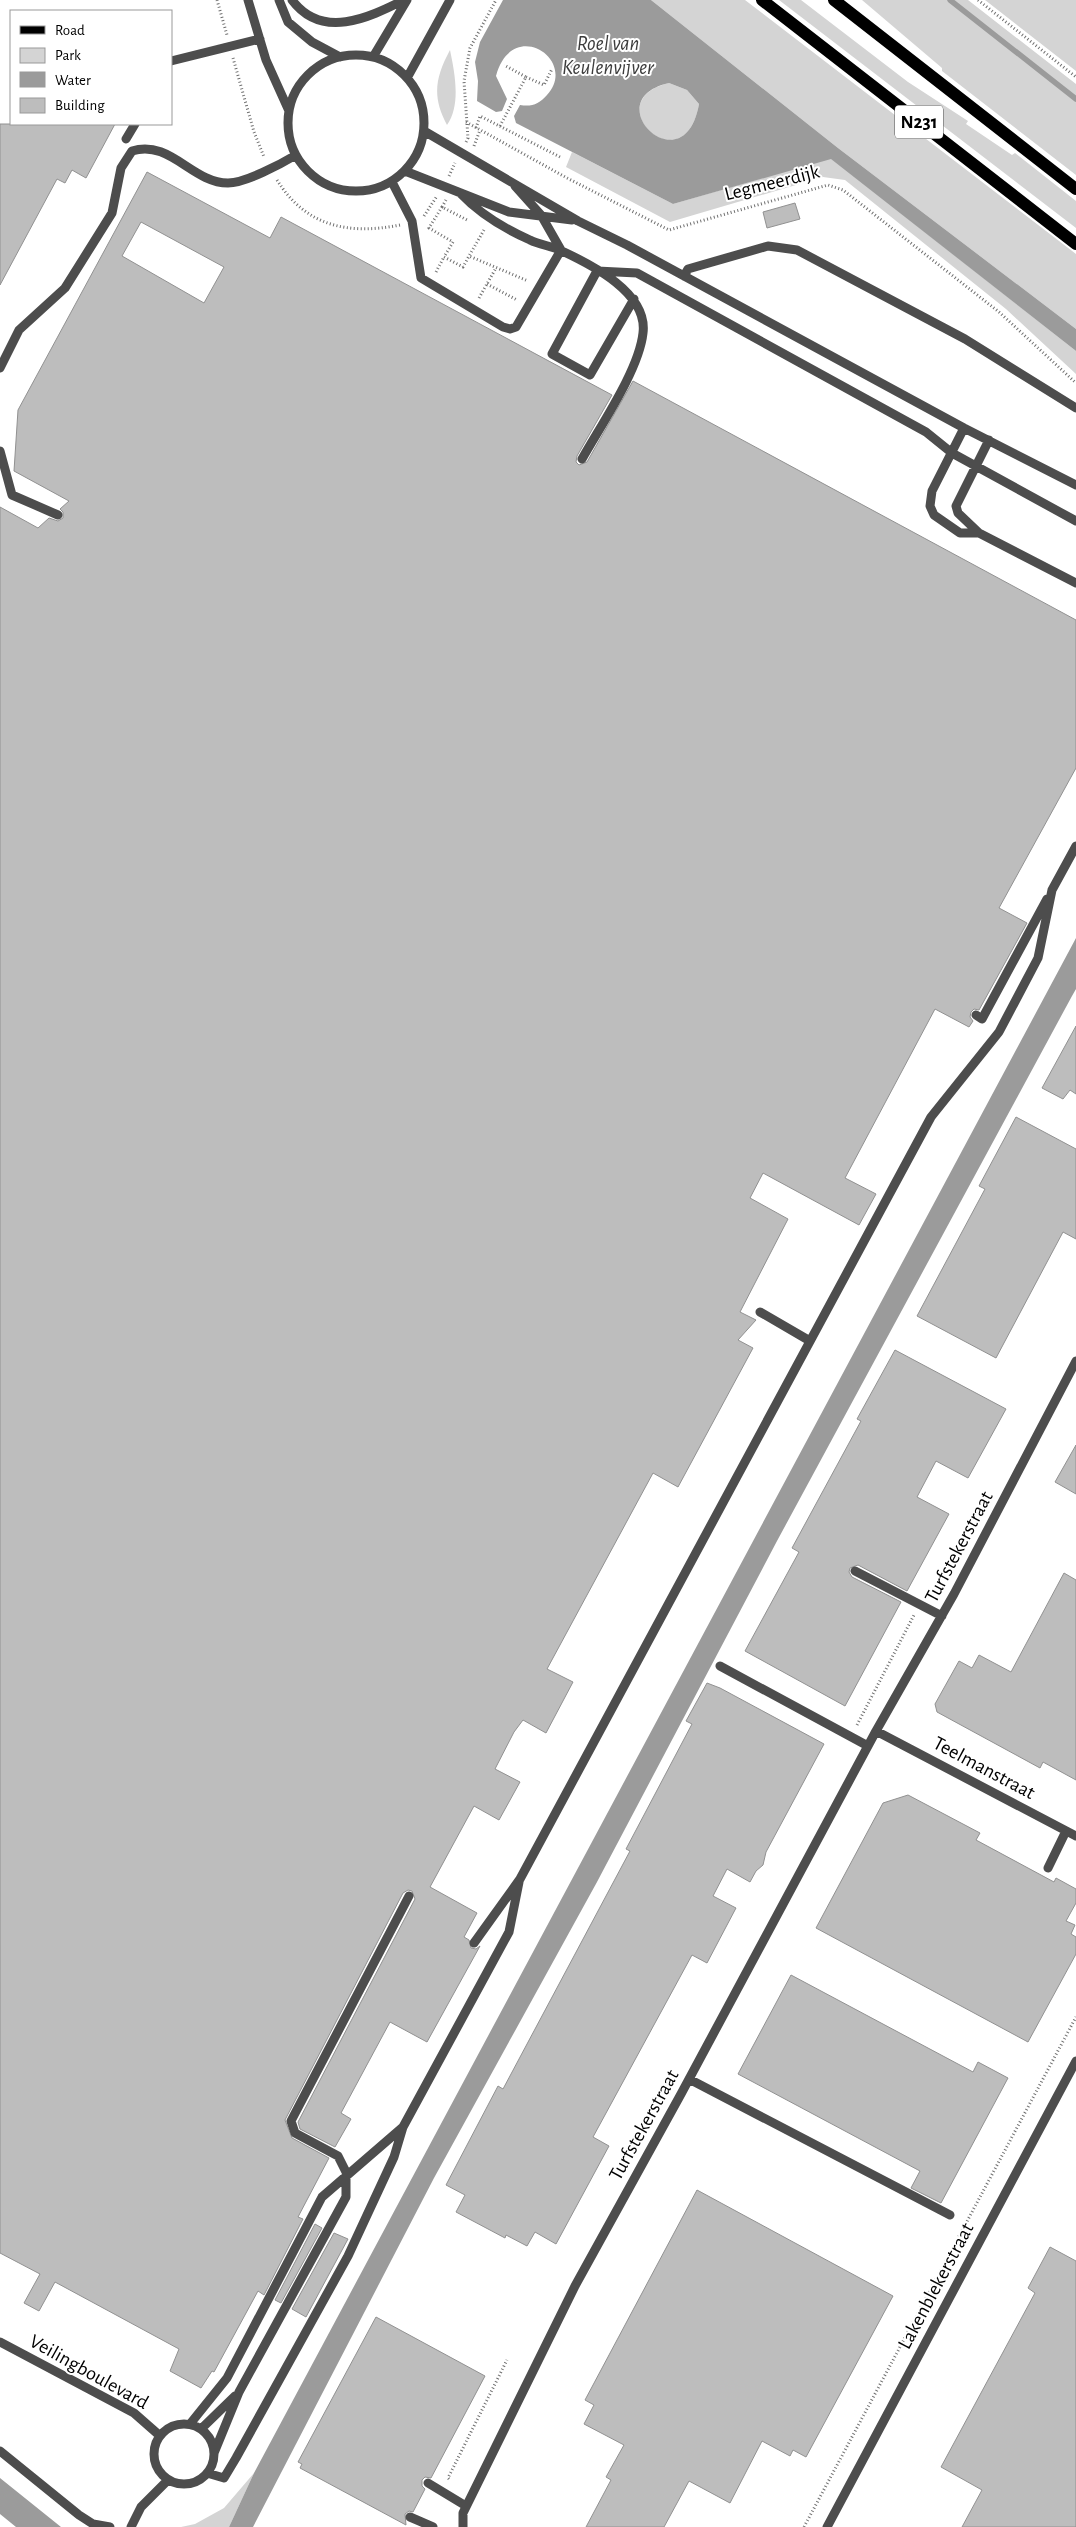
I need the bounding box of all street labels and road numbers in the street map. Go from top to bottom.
road number: N231 [895,105,943,138]
street label: Legmeerdijk [722,162,822,204]
street label: Turfstekerstraat [921,1487,997,1606]
street label: Teelmanstraat [930,1733,1039,1803]
street label: Turfstekerstraat [605,2066,683,2184]
street label: Lakenblekerstraat [894,2219,978,2352]
street label: Veilingboulevard [26,2331,152,2413]

